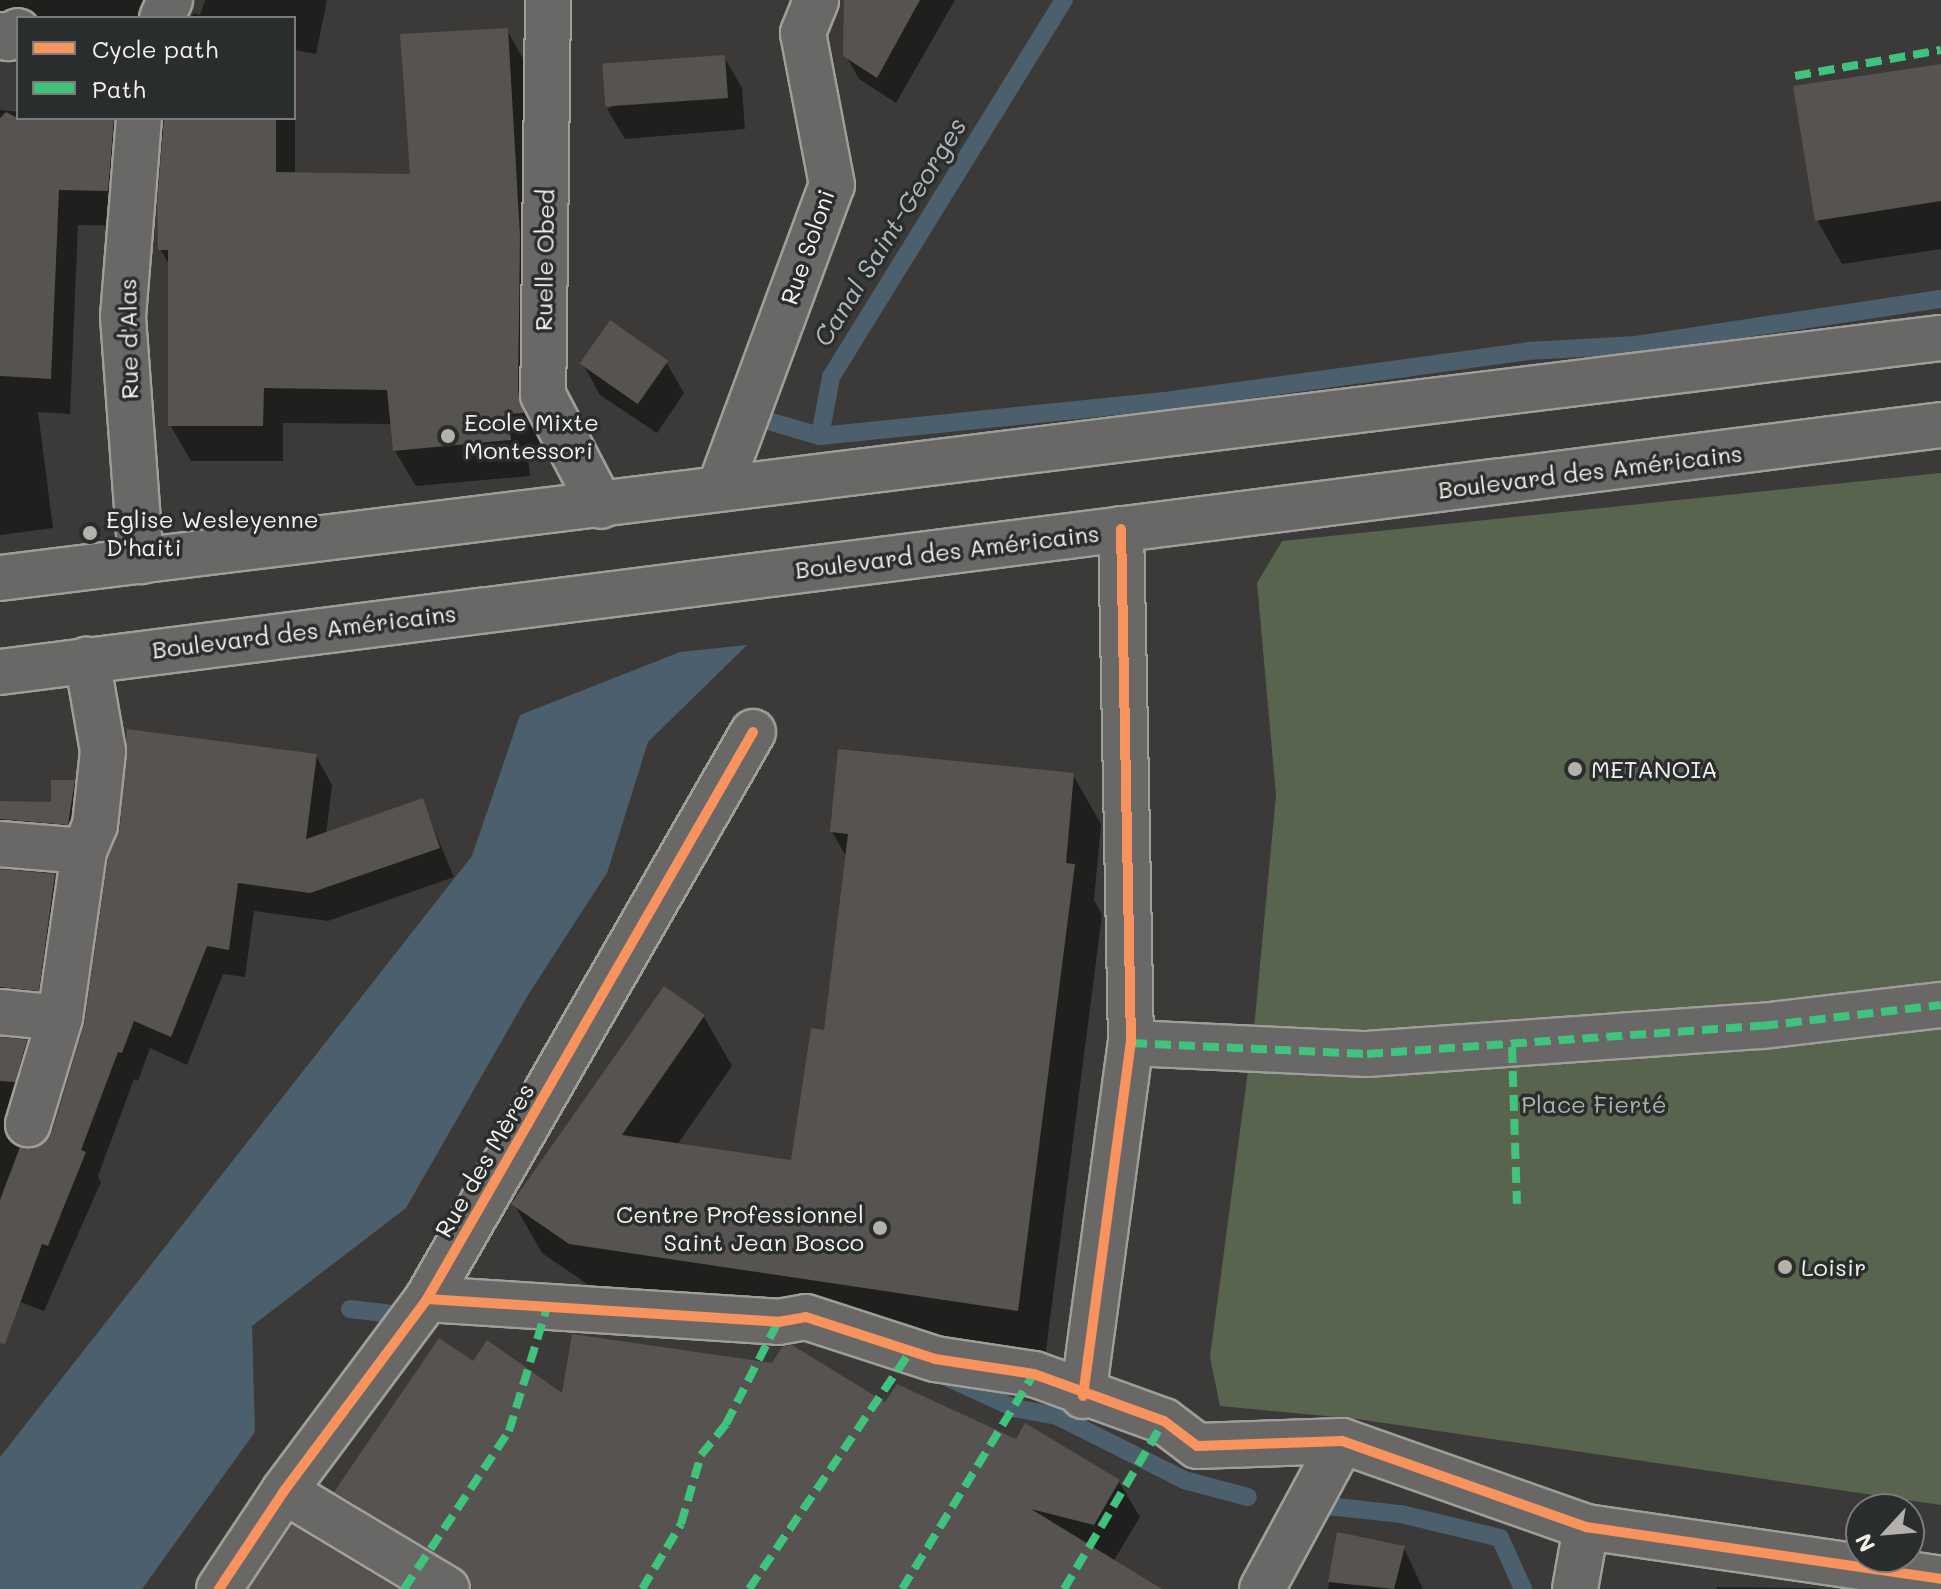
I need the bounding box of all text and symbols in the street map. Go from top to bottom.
legend [16,16,296,120]
text: Cycle path [92,33,218,64]
text: Path [92,73,146,104]
water label: Canal Saint-Georges [807,112,973,352]
street label: Rue Soloni [774,186,840,308]
street label: Ruelle Obed [528,189,560,331]
street label: Rue d'Alas [113,278,143,400]
place label: Ecole Mixte Montessori [464,408,599,464]
marker: Ecole Mixte Montessori [439,427,457,445]
street label: Boulevard des Américains [1436,438,1744,504]
place label: Eglise Wesleyenne D'haiti [106,505,319,561]
street label: Boulevard des Américains [793,518,1101,584]
marker: Eglise Wesleyenne D'haiti [81,524,99,542]
street label: Boulevard des Américains [150,598,458,664]
place label: METANOIA [1591,755,1718,783]
marker: METANOIA [1566,760,1584,778]
street label: Rue des Mères [428,1078,540,1242]
park label: Place Fierté [1521,1090,1667,1118]
place label: Centre Professionnel Saint Jean Bosco [616,1200,864,1256]
marker: Centre Professionnel Saint Jean Bosco [871,1219,889,1237]
place label: Loisir [1801,1253,1866,1281]
marker: Loisir [1776,1258,1794,1276]
north arrow [1845,1493,1925,1573]
text: N [1848,1529,1881,1557]

